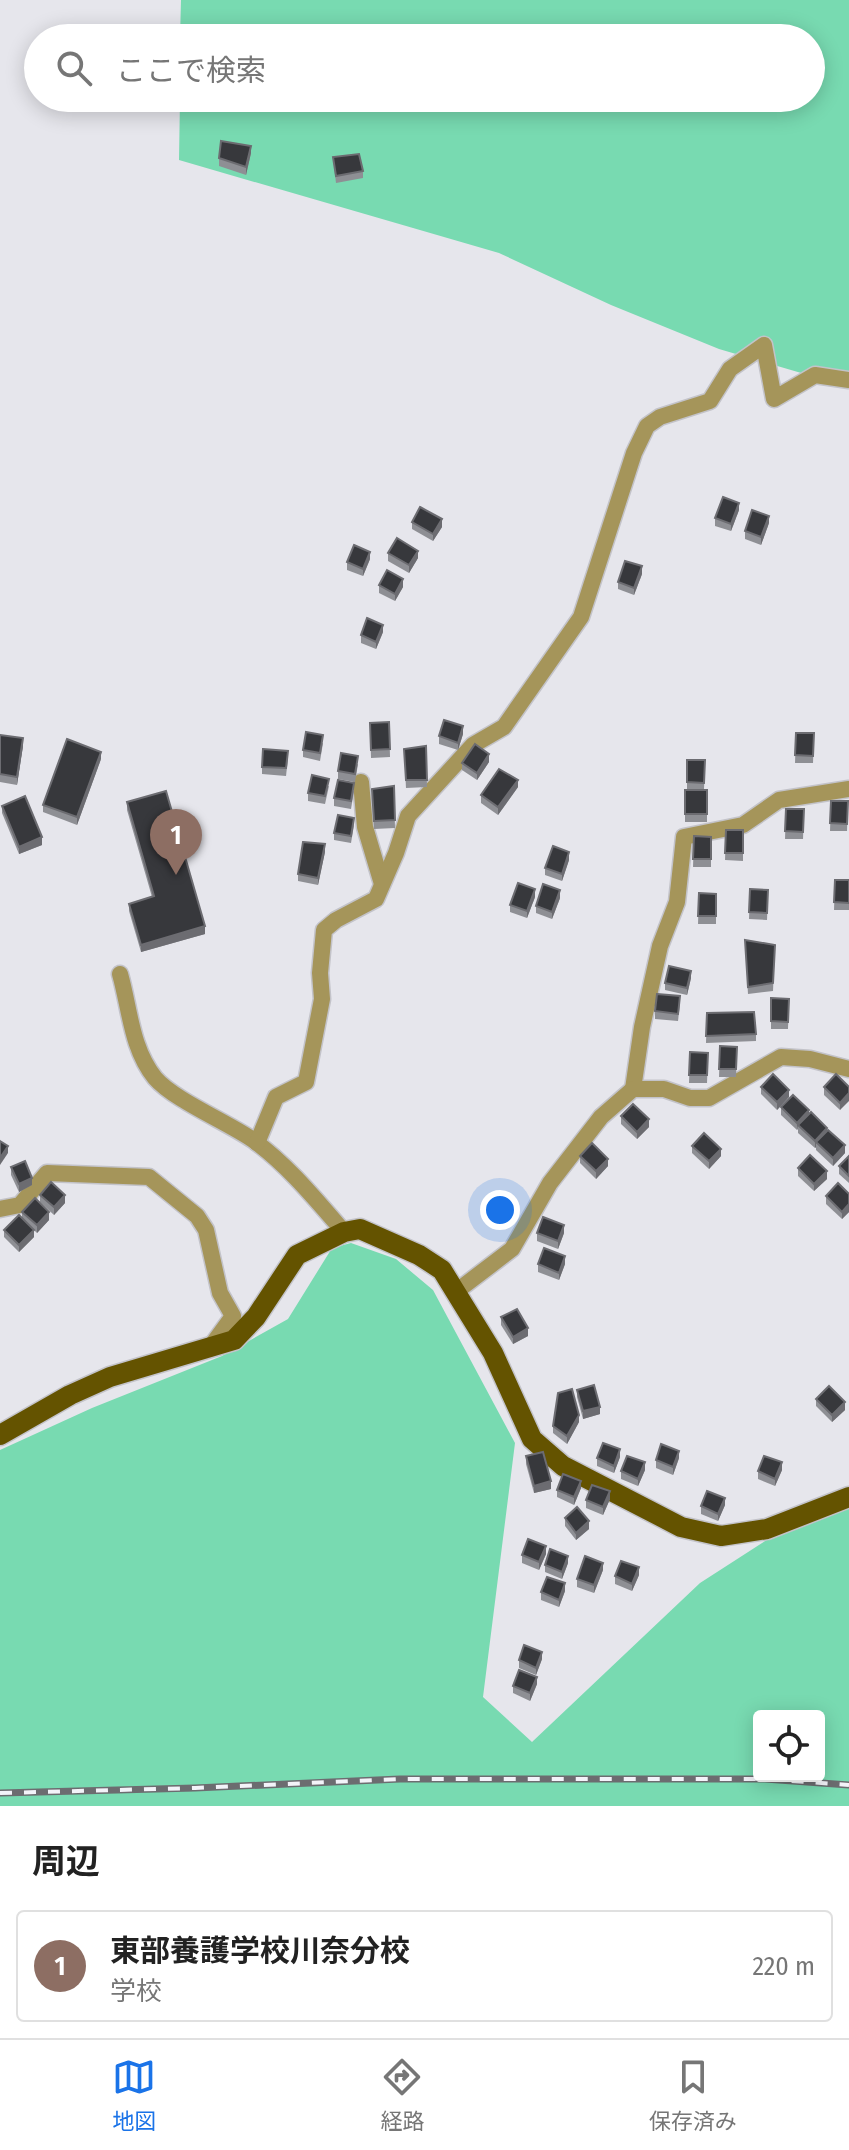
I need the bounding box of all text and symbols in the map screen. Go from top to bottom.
search box [24,24,825,112]
icon: search [52,46,96,90]
text: ここで検索 [116,53,266,89]
pin: 1 [150,809,202,875]
your location [480,1190,520,1230]
map controls [753,1710,825,1782]
button: locate [753,1710,825,1782]
text: 周辺 [32,1841,100,1882]
text: 東部養護学校川奈分校 [110,1933,410,1969]
text: 1 [55,1951,66,1982]
text: 220 m [752,1951,815,1982]
text: 学校 [110,1976,162,2007]
tab: 地図 [112,2055,156,2135]
tab: 経路 [380,2055,425,2135]
tab: 保存済み [649,2055,737,2135]

